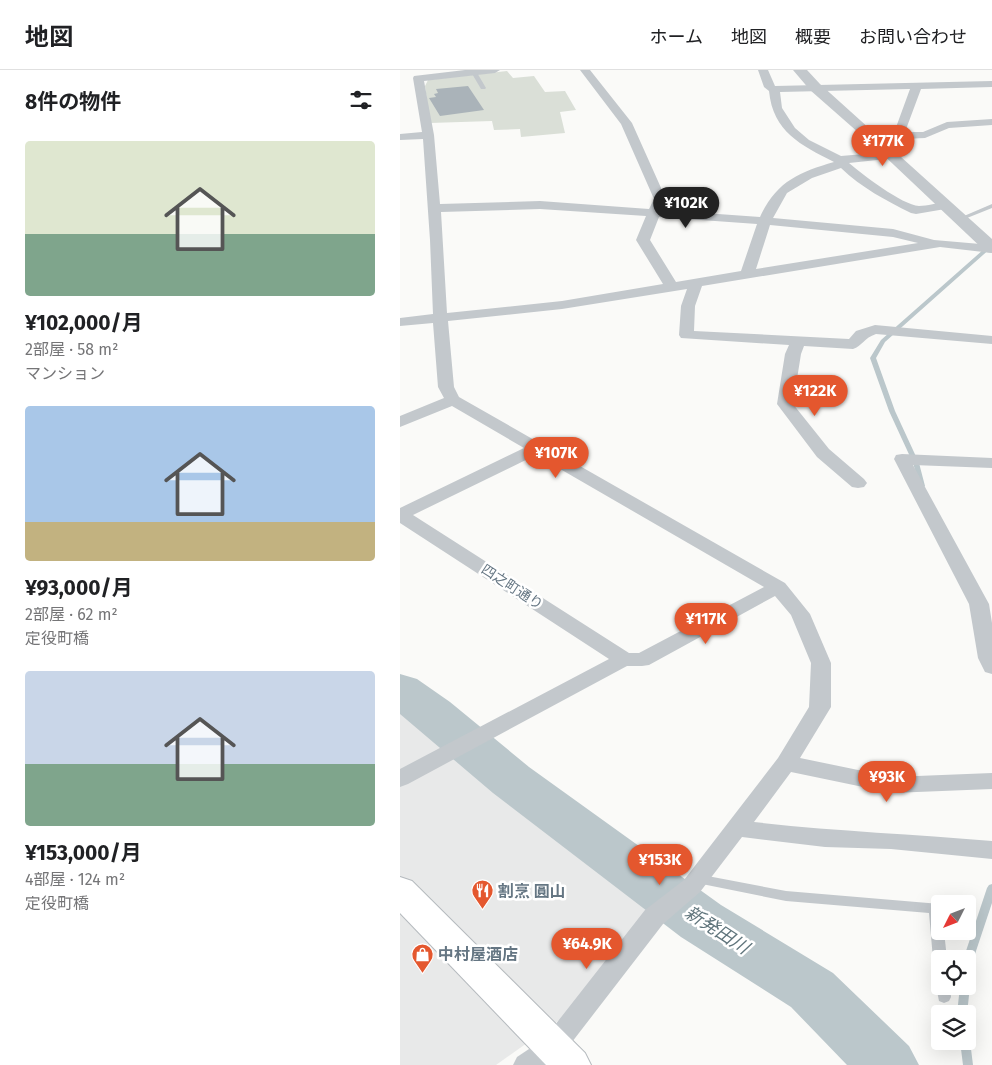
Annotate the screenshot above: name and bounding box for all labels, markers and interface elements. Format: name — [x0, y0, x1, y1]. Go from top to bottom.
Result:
text: 地図 — [25, 23, 73, 51]
text: ホーム — [650, 26, 703, 48]
text: 地図 — [731, 26, 767, 48]
text: 概要 — [795, 26, 831, 48]
text: お問い合わせ — [859, 26, 967, 48]
icon: filters — [347, 86, 375, 114]
text: 8件の物件 — [25, 89, 121, 115]
pin: ¥177K — [848, 124, 918, 167]
text: ¥177K — [862, 131, 904, 150]
icon: home — [155, 174, 245, 264]
pin: ¥102K — [651, 186, 721, 229]
text: ¥102K — [664, 193, 708, 212]
text: ¥102,000/月 — [25, 310, 142, 336]
text: 2部屋 · 58 m² — [25, 340, 118, 359]
text: マンション — [25, 364, 105, 383]
pin: ¥122K — [780, 374, 850, 417]
text: ¥122K — [794, 381, 836, 400]
pin: ¥107K — [521, 436, 591, 479]
icon: home — [155, 439, 245, 529]
text: ¥107K — [535, 443, 577, 462]
street label: 四之町通り — [478, 561, 546, 613]
text: ¥93,000/月 — [25, 575, 132, 601]
pin: ¥117K — [671, 602, 741, 645]
text: 2部屋 · 62 m² — [25, 605, 118, 624]
text: ¥117K — [686, 609, 726, 628]
text: 定役町橋 — [25, 629, 89, 648]
icon: home — [155, 704, 245, 794]
pin: ¥93K — [857, 760, 917, 803]
text: ¥93K — [869, 767, 905, 786]
text: ¥153,000/月 — [25, 840, 142, 866]
pin: ¥153K — [625, 844, 695, 886]
text: ¥153K — [639, 850, 681, 869]
text: 4部屋 · 124 m² — [25, 870, 125, 889]
restaurant icon: 割烹 圓山 — [470, 879, 494, 910]
place label: 割烹 圓山 — [498, 882, 566, 901]
text: 定役町橋 — [25, 894, 89, 913]
north arrow — [931, 895, 976, 940]
map controls — [931, 895, 976, 1050]
water label: 新発田川 — [681, 901, 755, 960]
pin: ¥64.9K — [546, 928, 628, 970]
text: ¥64.9K — [562, 934, 612, 953]
shop icon: 中村屋酒店 — [410, 942, 434, 973]
place label: 中村屋酒店 — [438, 945, 518, 964]
button: locate — [931, 950, 976, 995]
button: layers — [931, 1005, 976, 1050]

